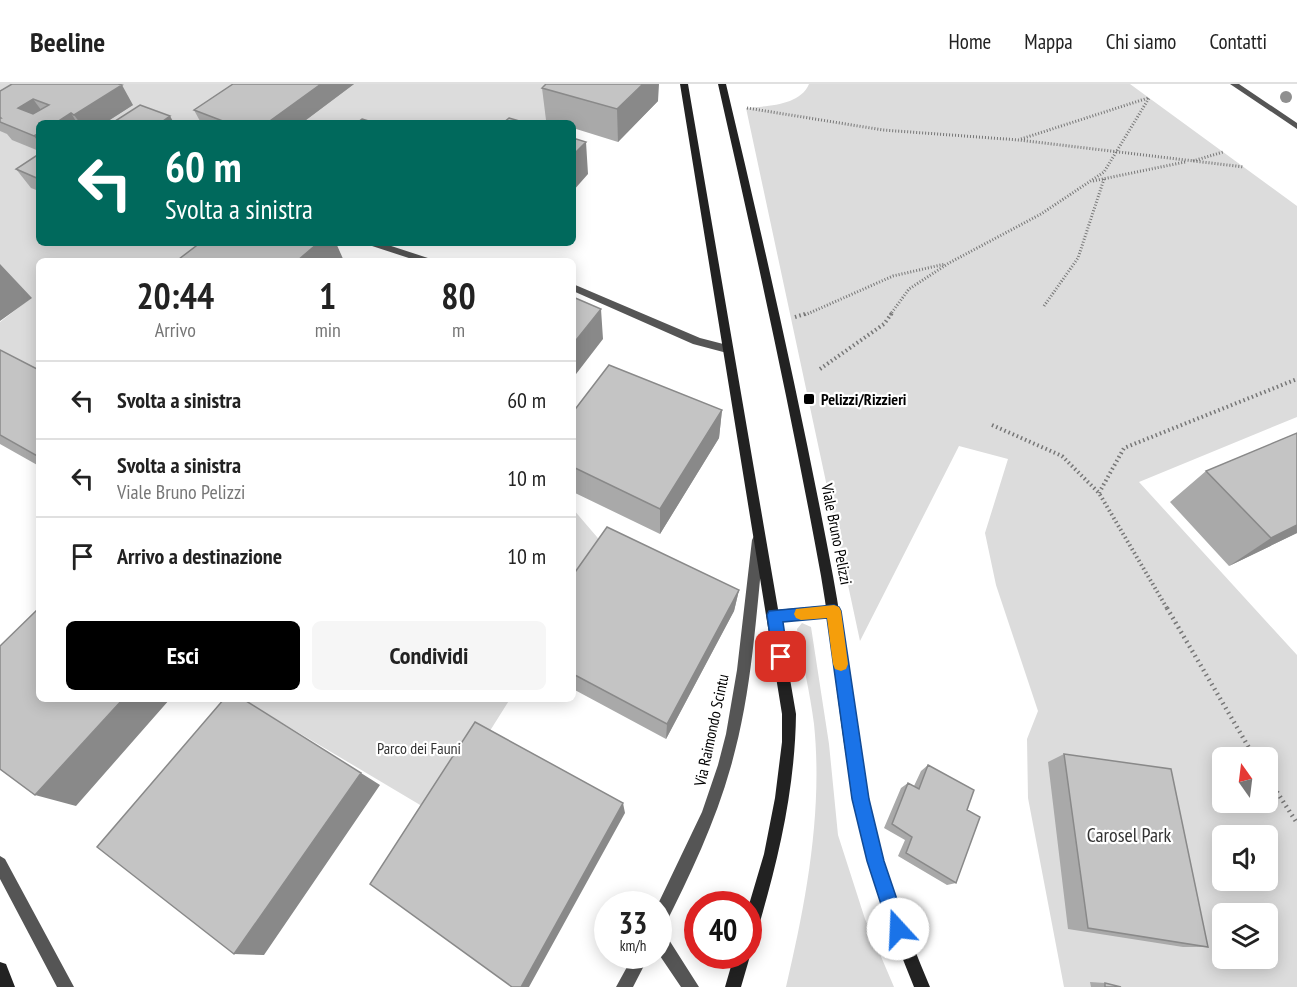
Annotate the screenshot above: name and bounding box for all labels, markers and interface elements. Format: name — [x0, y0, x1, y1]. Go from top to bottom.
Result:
text: Beeline — [30, 23, 105, 60]
text: Home — [949, 28, 991, 55]
text: Mappa — [1024, 28, 1073, 55]
text: Chi siamo — [1106, 28, 1176, 55]
text: Contatti — [1209, 28, 1267, 55]
text: 60 m — [165, 139, 242, 194]
icon: left — [66, 144, 144, 222]
text: Svolta a sinistra — [165, 192, 313, 226]
text: 20:44 — [136, 272, 214, 319]
text: 1 — [319, 272, 336, 319]
text: 80 — [441, 272, 476, 319]
text: Arrivo — [155, 317, 196, 343]
text: min — [315, 317, 341, 343]
text: m — [452, 317, 465, 343]
icon: left — [66, 384, 99, 417]
text: Svolta a sinistra — [117, 386, 241, 414]
text: 60 m — [507, 386, 546, 414]
place label: Pelizzi/Rizzieri — [821, 389, 907, 409]
marker: Pelizzi/Rizzieri — [802, 392, 816, 406]
text: Svolta a sinistra — [117, 451, 241, 479]
icon: left — [66, 462, 99, 495]
text: 10 m — [507, 464, 546, 492]
text: Viale Bruno Pelizzi — [117, 479, 245, 505]
street label: Viale Bruno Pelizzi — [817, 481, 857, 586]
icon: arrive — [66, 540, 99, 573]
text: Arrivo a destinazione — [117, 542, 282, 570]
text: 10 m — [507, 542, 546, 570]
button: Esci — [66, 621, 300, 690]
button: Condividi — [312, 621, 546, 690]
pin — [755, 631, 806, 682]
icon: arrive — [764, 640, 797, 673]
street label: Via Raimondo Scintu — [689, 672, 733, 789]
park label: Parco dei Fauni — [377, 738, 461, 758]
north arrow — [1212, 747, 1278, 813]
map controls — [1212, 747, 1278, 969]
park label: Carosel Park — [1087, 822, 1172, 848]
button: sound — [1212, 825, 1278, 891]
speed limit sign: 40 — [684, 891, 762, 969]
position arrow — [866, 897, 930, 961]
text: 33 — [619, 903, 647, 942]
button: layers — [1212, 903, 1278, 969]
text: km/h — [620, 936, 646, 955]

